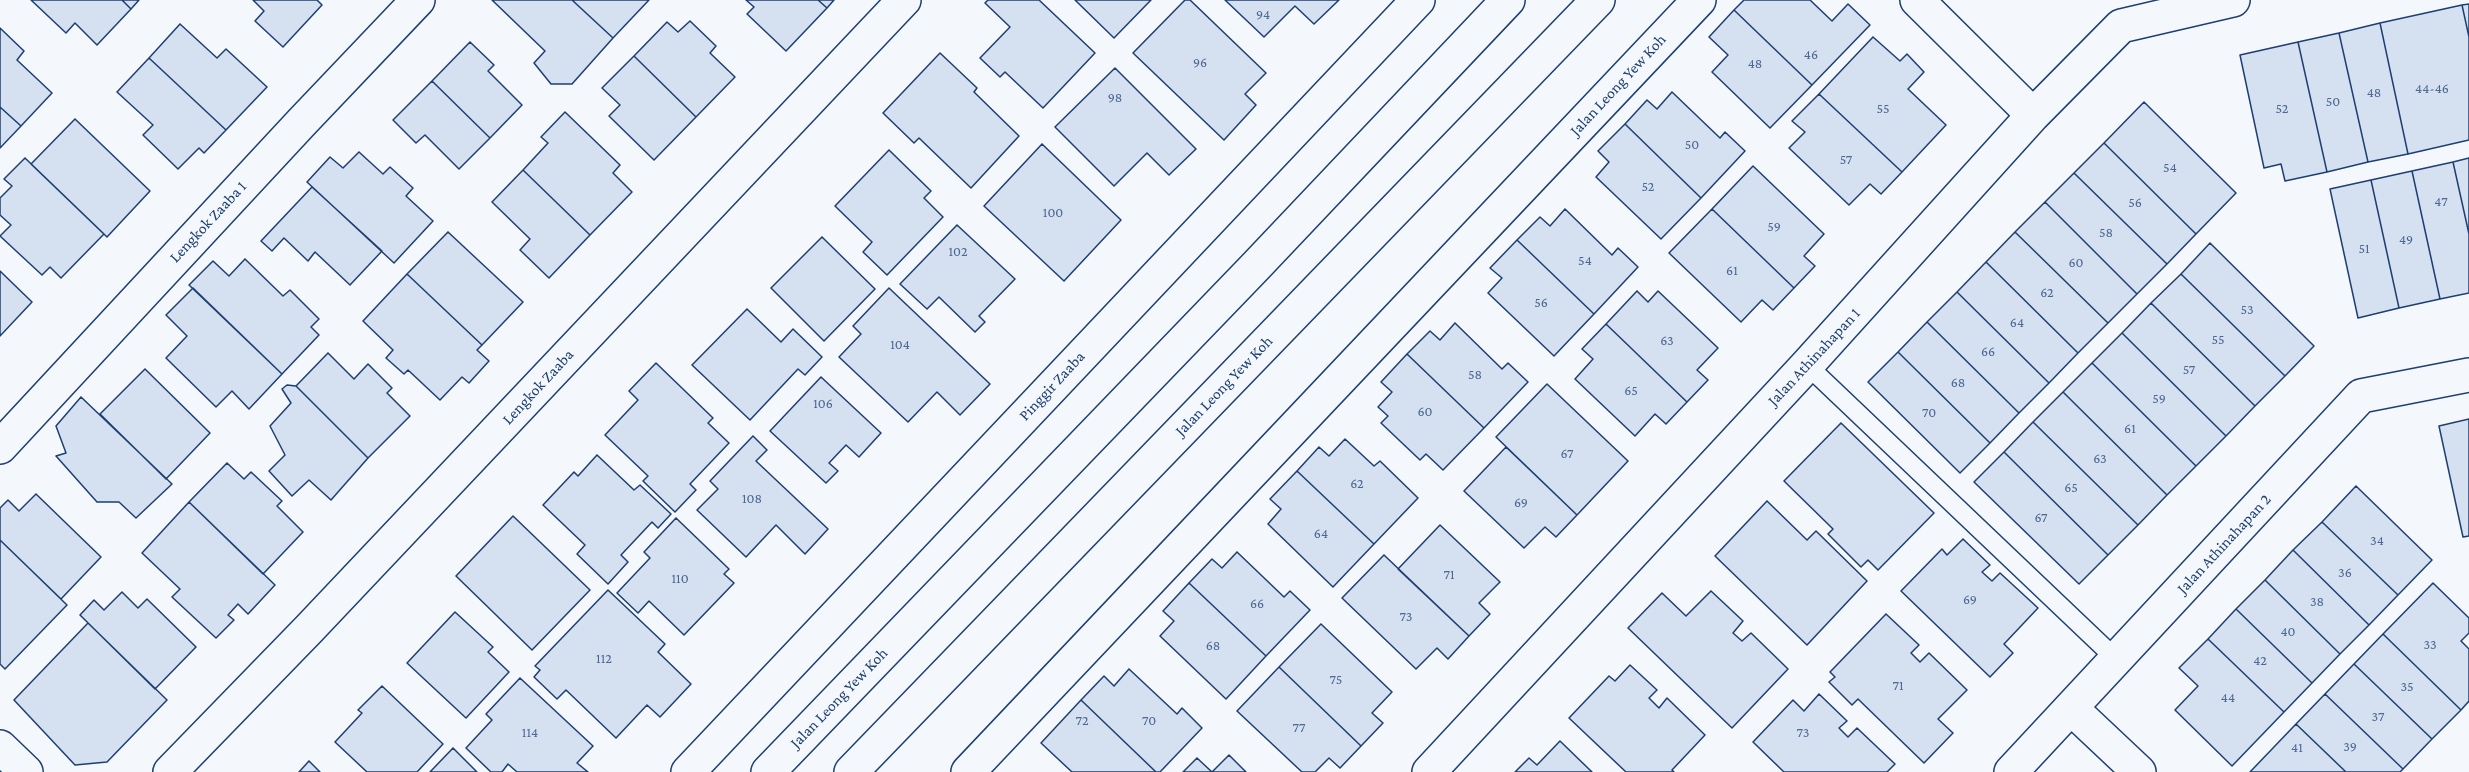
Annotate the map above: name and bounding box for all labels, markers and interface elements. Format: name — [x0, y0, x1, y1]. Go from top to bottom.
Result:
house number: 94 — [1256, 7, 1270, 23]
street label: Jalan Leong Yew Koh — [1566, 30, 1670, 140]
house number: 46 — [1804, 47, 1818, 63]
house number: 96 — [1193, 55, 1207, 71]
house number: 48 — [1748, 56, 1762, 72]
house number: 44-46 — [2415, 81, 2449, 97]
house number: 48 — [2367, 85, 2381, 101]
house number: 98 — [1108, 90, 1122, 106]
house number: 50 — [2326, 94, 2340, 110]
house number: 55 — [1876, 101, 1890, 117]
house number: 52 — [2276, 101, 2288, 117]
house number: 50 — [1685, 137, 1699, 153]
house number: 57 — [1840, 152, 1852, 168]
house number: 54 — [2163, 160, 2177, 176]
street label: Lengkok Zaaba 1 — [165, 177, 251, 267]
house number: 52 — [1642, 179, 1654, 195]
house number: 47 — [2434, 194, 2448, 210]
house number: 56 — [2128, 195, 2142, 211]
house number: 100 — [1043, 205, 1063, 221]
house number: 59 — [1767, 219, 1781, 235]
house number: 58 — [2099, 225, 2113, 241]
house number: 49 — [2399, 232, 2413, 248]
house number: 51 — [2358, 241, 2370, 257]
house number: 102 — [948, 244, 968, 260]
house number: 54 — [1578, 253, 1592, 269]
house number: 60 — [2068, 255, 2084, 271]
house number: 61 — [1726, 263, 1738, 279]
house number: 62 — [2040, 285, 2054, 301]
house number: 56 — [1534, 295, 1548, 311]
house number: 53 — [2240, 302, 2254, 318]
street label: Jalan Athinahapan 1 — [1764, 304, 1864, 410]
house number: 64 — [2010, 315, 2024, 331]
street label: Jalan Leong Yew Koh — [1171, 332, 1277, 440]
house number: 55 — [2211, 332, 2225, 348]
house number: 63 — [1660, 333, 1674, 349]
house number: 104 — [890, 337, 910, 353]
house number: 66 — [1981, 344, 1995, 360]
street label: Lengkok Zaaba — [498, 345, 578, 429]
street label: Pinggir Zaaba — [1015, 347, 1089, 425]
house number: 57 — [2183, 362, 2195, 378]
house number: 58 — [1468, 367, 1482, 383]
house number: 68 — [1951, 375, 1965, 391]
house number: 65 — [1624, 383, 1638, 399]
house number: 59 — [2152, 391, 2166, 407]
house number: 106 — [813, 396, 833, 412]
house number: 60 — [1417, 404, 1433, 420]
house number: 70 — [1922, 405, 1936, 421]
house number: 61 — [2124, 421, 2136, 437]
house number: 67 — [1560, 446, 1574, 462]
house number: 63 — [2093, 451, 2107, 467]
house number: 62 — [1350, 476, 1364, 492]
house number: 65 — [2064, 480, 2078, 496]
street label: Jalan Athinahapan 2 — [2173, 490, 2275, 598]
house number: 108 — [742, 491, 762, 507]
house number: 69 — [1514, 495, 1528, 511]
house number: 67 — [2034, 510, 2048, 526]
house number: 64 — [1314, 526, 1328, 542]
house number: 34 — [2370, 533, 2384, 549]
house number: 36 — [2338, 565, 2352, 581]
house number: 71 — [1443, 567, 1455, 583]
house number: 110 — [671, 571, 689, 587]
house number: 69 — [1963, 592, 1977, 608]
house number: 38 — [2310, 594, 2324, 610]
house number: 66 — [1250, 596, 1264, 612]
house number: 73 — [1400, 609, 1412, 625]
house number: 40 — [2280, 624, 2296, 640]
house number: 33 — [2423, 637, 2437, 653]
house number: 68 — [1206, 638, 1220, 654]
street label: Jalan Leong Yew Koh — [786, 644, 892, 752]
house number: 112 — [596, 651, 612, 667]
house number: 42 — [2253, 653, 2267, 669]
house number: 75 — [1330, 672, 1342, 688]
house number: 71 — [1892, 678, 1904, 694]
house number: 35 — [2400, 679, 2414, 695]
house number: 44 — [2221, 690, 2235, 706]
house number: 37 — [2372, 709, 2384, 725]
house number: 72 — [1075, 713, 1089, 729]
house number: 70 — [1142, 713, 1156, 729]
house number: 77 — [1293, 720, 1305, 736]
house number: 114 — [522, 725, 538, 741]
house number: 73 — [1797, 725, 1809, 741]
house number: 39 — [2343, 739, 2357, 755]
house number: 41 — [2291, 740, 2303, 756]

